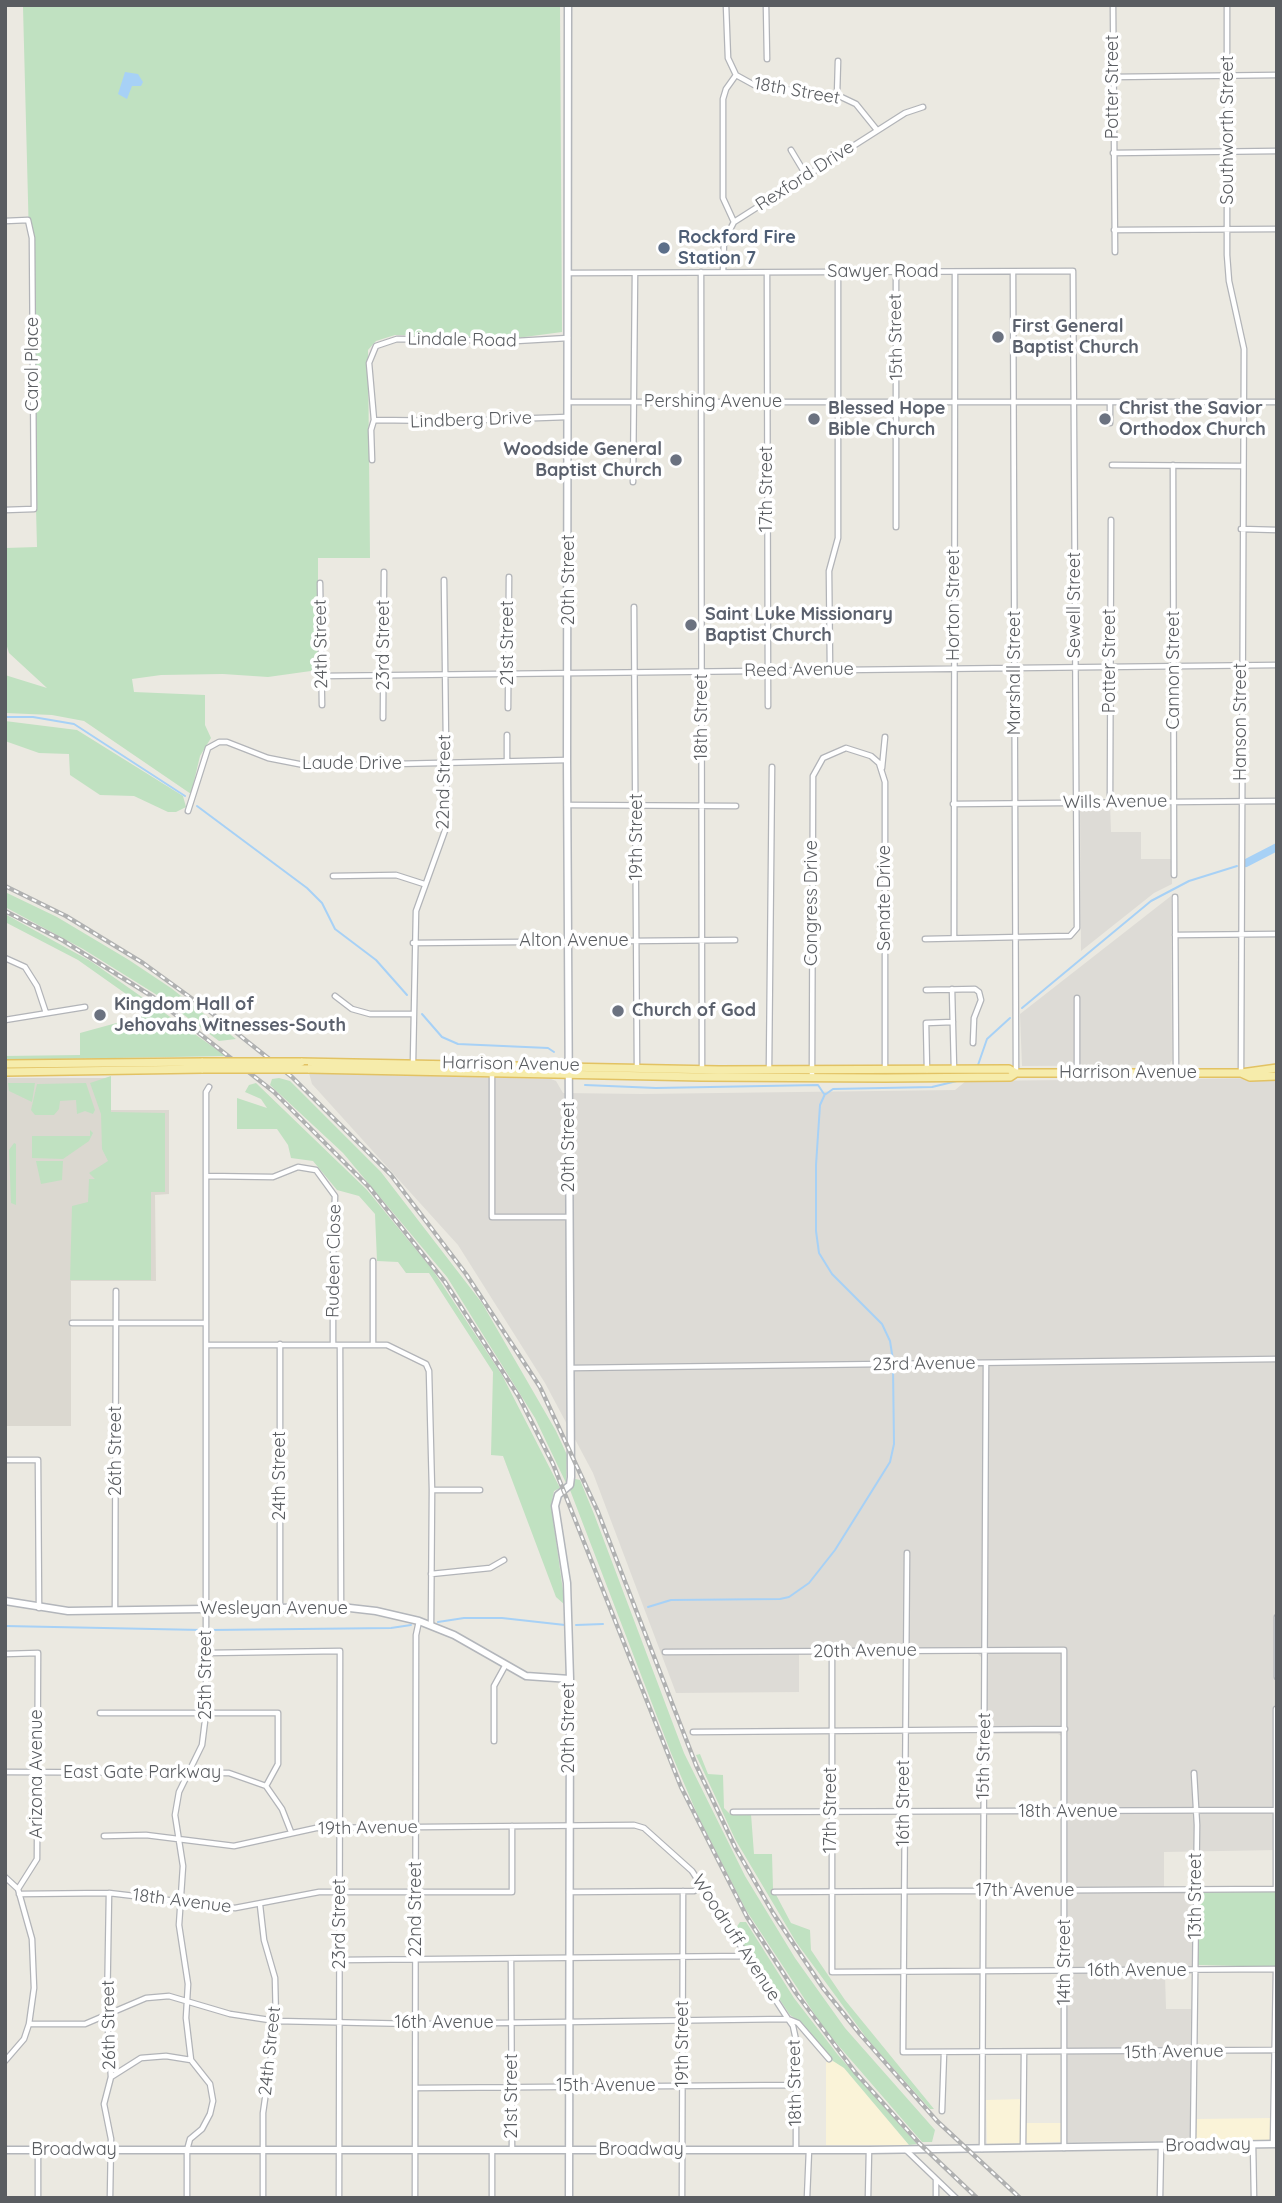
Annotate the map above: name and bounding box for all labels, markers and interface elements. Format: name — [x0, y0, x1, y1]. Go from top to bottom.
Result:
street label: Potter Street — [1102, 35, 1124, 139]
street label: Southworth Street — [1217, 55, 1239, 205]
street label: 18th Street — [752, 73, 842, 109]
street label: Rexford Drive — [752, 136, 858, 216]
place label: Rockford Fire Station 7 — [678, 227, 796, 270]
marker: Rockford Fire Station 7 — [656, 240, 672, 256]
street label: Sawyer Road — [827, 261, 939, 283]
street label: 15th Street — [884, 293, 908, 381]
place label: First General Baptist Church — [1012, 316, 1139, 358]
street label: Carol Place — [22, 317, 44, 411]
street label: Lindale Road — [407, 328, 517, 352]
marker: First General Baptist Church — [990, 329, 1006, 345]
street label: Pershing Avenue — [644, 391, 782, 413]
place label: Blessed Hope Bible Church — [828, 398, 945, 440]
place label: Christ the Savior Orthodox Church — [1119, 398, 1266, 440]
street label: Lindberg Drive — [410, 407, 532, 433]
marker: Blessed Hope Bible Church — [806, 411, 822, 427]
marker: Christ the Savior Orthodox Church — [1097, 411, 1113, 427]
place label: Woodside General Baptist Church — [503, 439, 662, 482]
street label: 17th Street — [756, 446, 778, 532]
marker: Woodside General Baptist Church — [668, 452, 684, 468]
street label: 20th Street — [558, 534, 580, 626]
street label: Horton Street — [943, 549, 965, 661]
street label: Sewell Street — [1064, 552, 1086, 658]
street label: 24th Street — [309, 599, 333, 689]
street label: 23rd Street — [373, 600, 395, 690]
street label: 21st Street — [497, 600, 519, 686]
place label: Saint Luke Missionary Baptist Church — [705, 604, 893, 646]
street label: Potter Street — [1099, 609, 1121, 713]
street label: Marshall Street — [1004, 611, 1026, 735]
street label: Cannon Street — [1163, 611, 1185, 729]
marker: Saint Luke Missionary Baptist Church — [683, 617, 699, 633]
street label: Reed Avenue — [744, 658, 854, 682]
street label: Hanson Street — [1230, 663, 1252, 781]
street label: 18th Street — [691, 674, 713, 760]
street label: 22nd Street — [432, 734, 456, 830]
street label: Laude Drive — [302, 753, 402, 775]
street label: Wills Avenue — [1063, 790, 1167, 814]
street label: 19th Street — [626, 793, 648, 881]
street label: Congress Drive — [801, 840, 823, 966]
street label: Senate Drive — [874, 845, 896, 951]
street label: Alton Avenue — [519, 930, 629, 952]
place label: Kingdom Hall of Jehovahs Witnesses-South — [114, 994, 346, 1036]
place label: Church of God — [632, 1000, 756, 1022]
marker: Church of God — [610, 1003, 626, 1019]
marker: Kingdom Hall of Jehovahs Witnesses-South — [92, 1007, 108, 1023]
street label: Harrison Avenue — [442, 1052, 580, 1076]
street label: Harrison Avenue — [1059, 1062, 1197, 1084]
street label: 20th Street — [558, 1101, 580, 1193]
street label: Rudeen Close — [322, 1204, 346, 1318]
street label: 23rd Avenue — [872, 1352, 976, 1376]
street label: 26th Street — [105, 1406, 127, 1496]
street label: 24th Street — [269, 1431, 291, 1521]
street label: Wesleyan Avenue — [200, 1598, 348, 1620]
street label: 25th Street — [195, 1630, 217, 1720]
street label: 20th Avenue — [813, 1639, 917, 1663]
street label: 20th Street — [558, 1682, 580, 1774]
street label: Arizona Avenue — [26, 1709, 48, 1839]
street label: 15th Street — [972, 1712, 996, 1800]
street label: 16th Street — [893, 1760, 915, 1846]
street label: East Gate Parkway — [63, 1762, 221, 1784]
street label: 17th Street — [820, 1767, 842, 1853]
street label: 18th Avenue — [1018, 1801, 1118, 1823]
street label: 19th Avenue — [318, 1816, 418, 1840]
street label: 13th Street — [1185, 1853, 1207, 1939]
street label: 22nd Street — [405, 1861, 427, 1957]
street label: Woodruff Avenue — [687, 1871, 785, 2005]
street label: 23rd Street — [329, 1879, 351, 1969]
street label: 17th Avenue — [976, 1880, 1074, 1902]
street label: 18th Avenue — [131, 1884, 233, 1918]
street label: 14th Street — [1054, 1919, 1076, 2005]
street label: 16th Avenue — [1087, 1960, 1187, 1982]
street label: 26th Street — [97, 1980, 121, 2070]
street label: 19th Street — [672, 2000, 694, 2088]
street label: 24th Street — [255, 2005, 285, 2097]
street label: 16th Avenue — [394, 2012, 494, 2034]
street label: 18th Street — [783, 2039, 807, 2127]
street label: 15th Avenue — [1124, 2040, 1224, 2064]
street label: 21st Street — [501, 2053, 523, 2139]
street label: 15th Avenue — [556, 2075, 656, 2097]
street label: Broadway — [1165, 2133, 1251, 2157]
street label: Broadway — [31, 2139, 117, 2161]
street label: Broadway — [598, 2139, 684, 2161]

